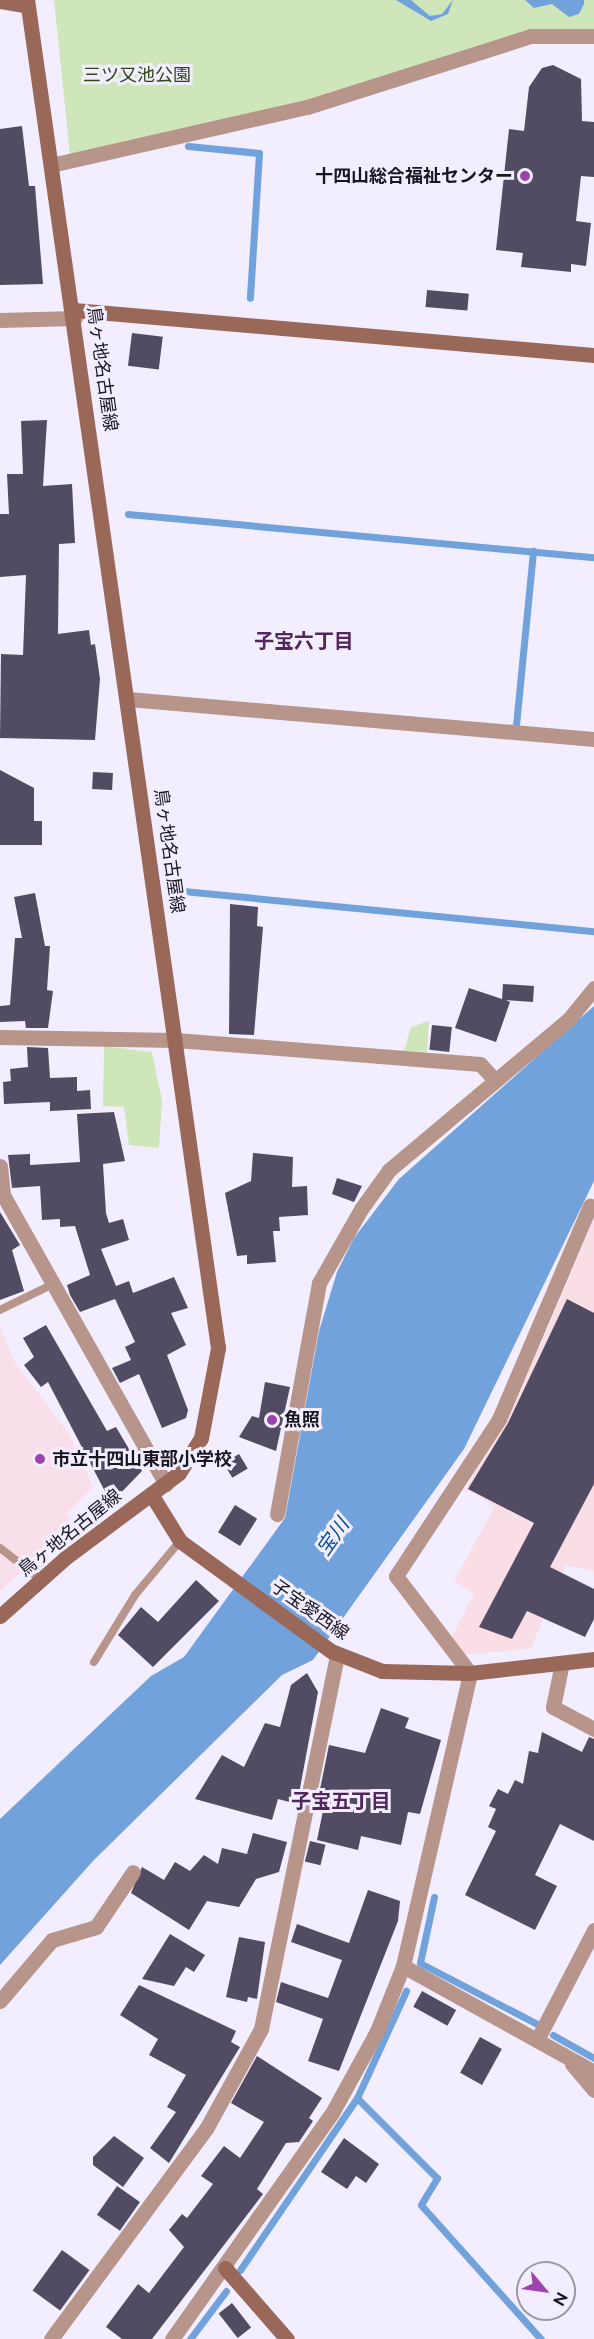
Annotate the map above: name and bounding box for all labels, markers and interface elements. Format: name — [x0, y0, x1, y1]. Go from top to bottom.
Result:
park label: 三ツ又池公園 — [83, 64, 191, 86]
place label: 十四山総合福祉センター — [315, 165, 513, 187]
marker: 十四山総合福祉センター — [518, 169, 532, 183]
street label: 鳥ヶ地名古屋線 — [83, 305, 121, 433]
district label: 子宝六丁目 — [254, 629, 354, 653]
street label: 鳥ヶ地名古屋線 — [150, 787, 188, 915]
place label: 魚照 — [284, 1409, 320, 1431]
marker: 魚照 — [265, 1413, 279, 1427]
place label: 市立十四山東部小学校 — [52, 1448, 232, 1470]
marker: 市立十四山東部小学校 — [33, 1452, 47, 1466]
street label: 鳥ヶ地名古屋線 — [14, 1485, 126, 1581]
water label: 宝川 — [312, 1514, 354, 1560]
street label: 子宝愛西線 — [267, 1575, 353, 1645]
district label: 子宝五丁目 — [291, 1789, 391, 1813]
north arrow — [516, 2261, 576, 2321]
text: N — [549, 2289, 572, 2309]

